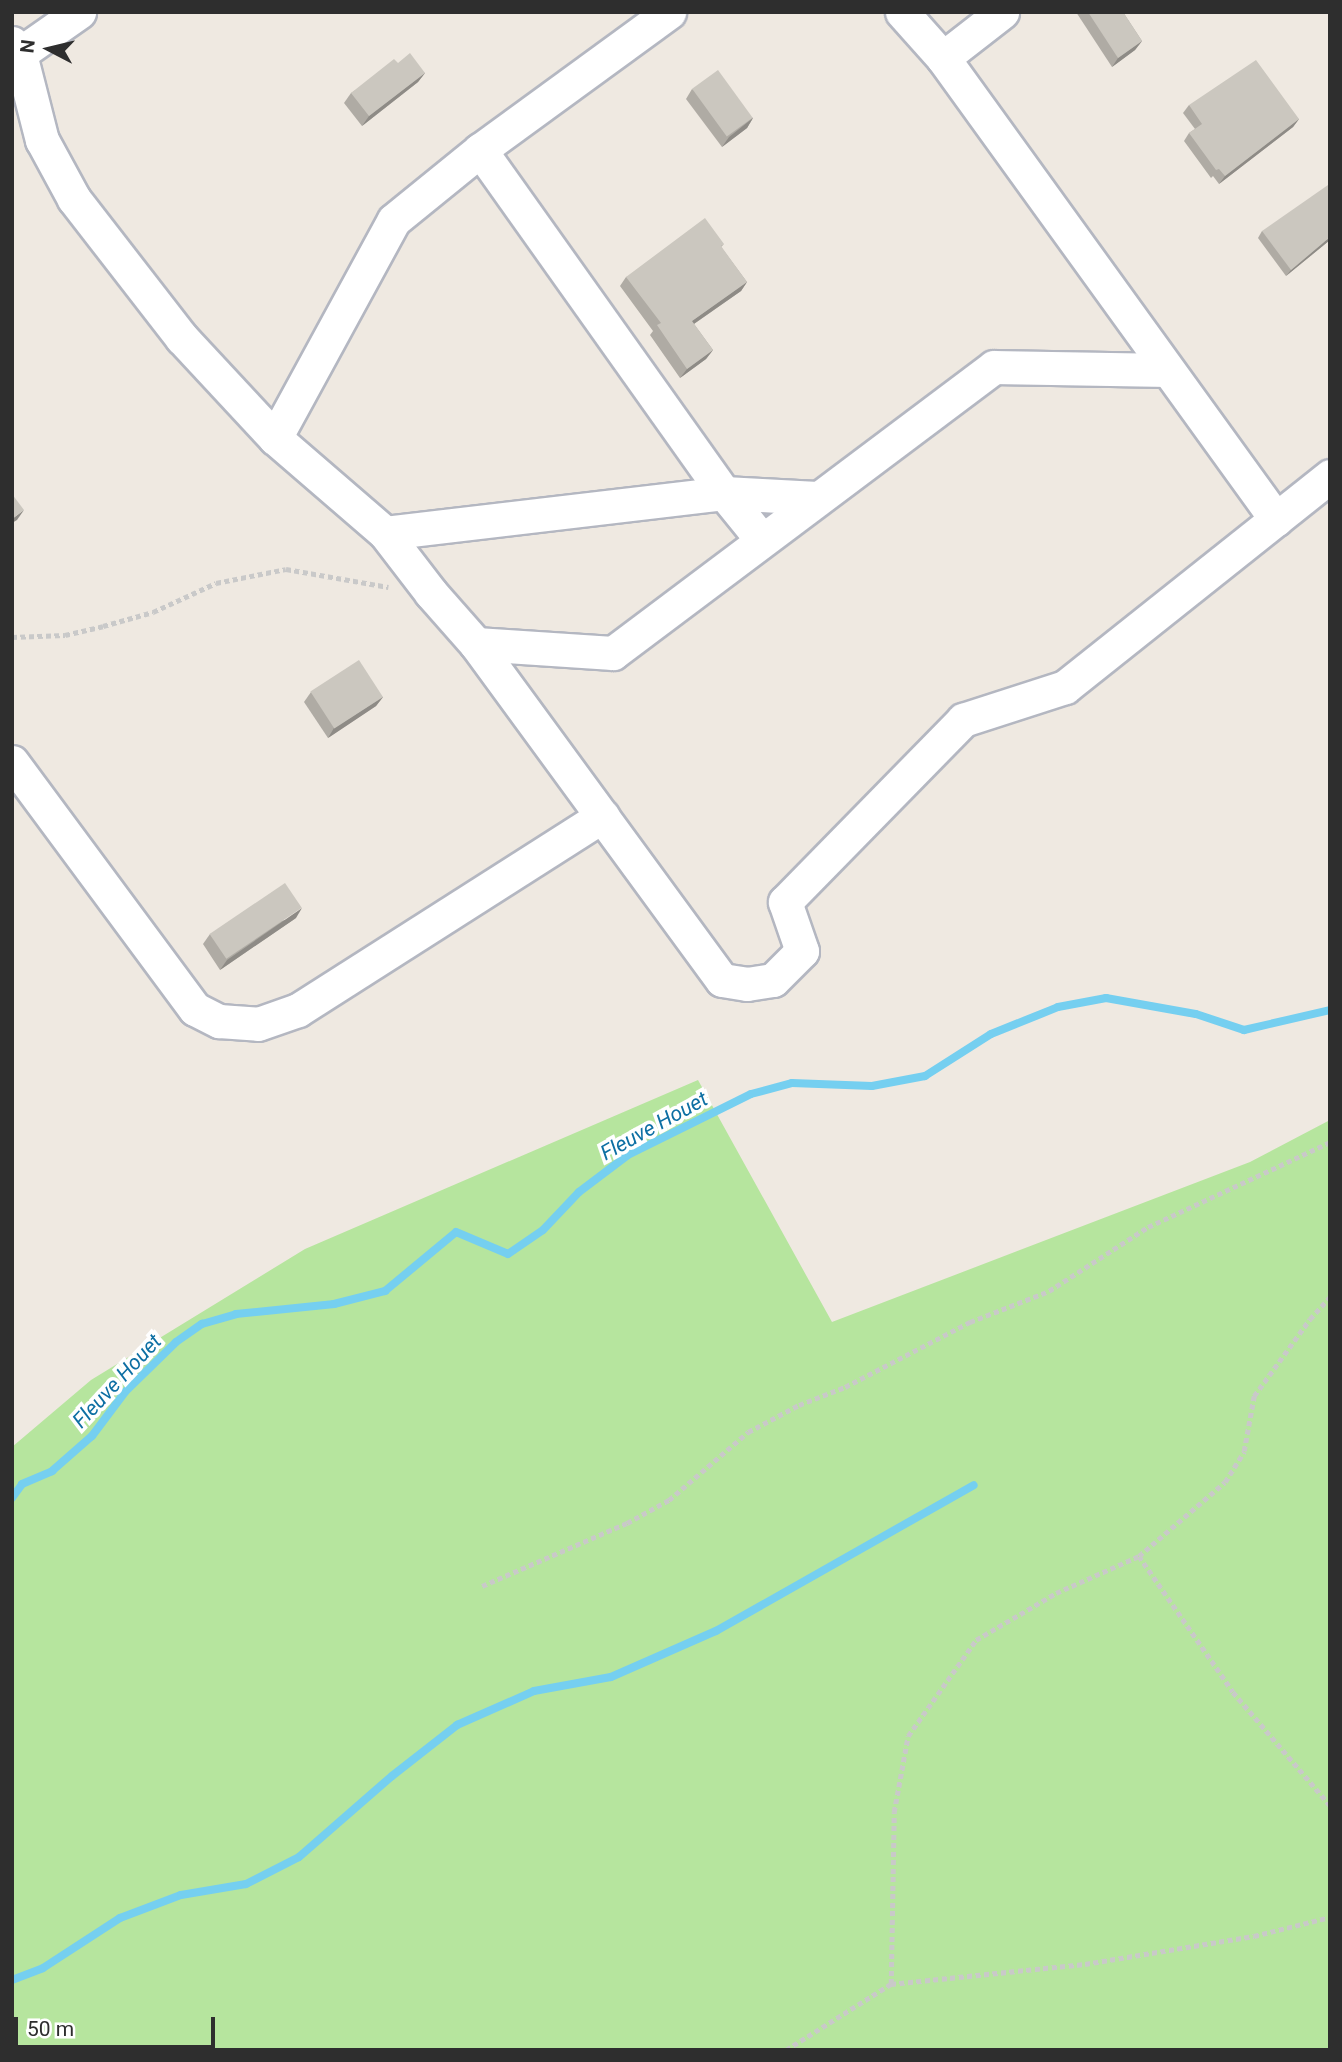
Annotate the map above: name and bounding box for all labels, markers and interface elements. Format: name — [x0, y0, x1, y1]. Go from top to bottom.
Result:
north arrow — [14, 14, 84, 84]
text: N — [15, 38, 40, 54]
water label: Fleuve Houet — [596, 1086, 712, 1166]
water label: Fleuve Houet — [67, 1329, 167, 1433]
scale bar — [18, 2002, 219, 2046]
text: 50 m — [27, 2017, 74, 2041]

